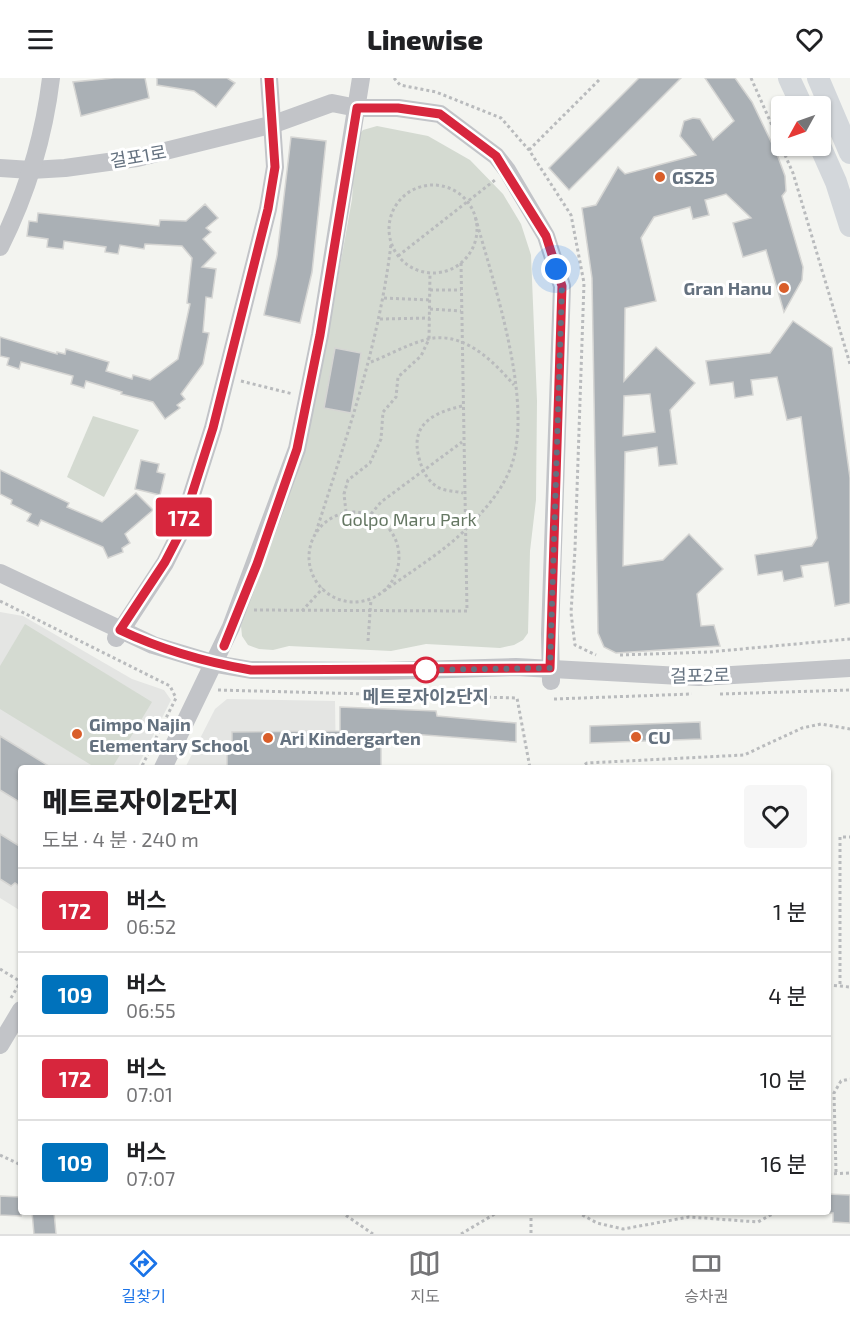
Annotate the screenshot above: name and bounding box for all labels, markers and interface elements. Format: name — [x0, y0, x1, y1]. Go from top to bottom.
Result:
icon: menu — [24, 23, 57, 56]
text: Linewise — [367, 23, 483, 55]
icon: heart — [793, 23, 826, 56]
north arrow — [771, 96, 831, 156]
map controls — [771, 96, 831, 156]
street label: 걸포1로 — [108, 140, 168, 172]
place label: GS25 — [672, 166, 715, 188]
marker: GS25 — [653, 170, 667, 184]
your location — [541, 254, 571, 284]
place label: Gran Hanu — [684, 277, 772, 299]
marker: Gran Hanu — [777, 281, 791, 295]
line badge: 172 — [150, 498, 219, 536]
text: 172 — [168, 505, 200, 530]
park label: Golpo Maru Park — [341, 508, 477, 530]
marker: 메트로자이2단지 — [413, 657, 439, 683]
street label: 걸포2로 — [670, 663, 730, 687]
place label: 메트로자이2단지 — [363, 685, 489, 707]
place label: Gimpo Najin Elementary School — [89, 713, 249, 756]
place label: CU — [648, 726, 671, 748]
marker: Gimpo Najin Elementary School — [70, 727, 84, 741]
place label: Ari Kindergarten — [280, 727, 421, 749]
marker: CU — [629, 730, 643, 744]
marker: Ari Kindergarten — [261, 731, 275, 745]
text: 메트로자이2단지 — [42, 784, 239, 818]
button: heart — [744, 785, 807, 848]
text: 도보 · 4 분 · 240 m — [42, 827, 199, 851]
text: 버스 — [126, 886, 166, 912]
text: 172 — [59, 898, 91, 923]
text: 1 분 — [773, 898, 807, 924]
text: 06:52 — [126, 914, 176, 938]
text: 버스 — [126, 970, 166, 996]
text: 109 — [58, 982, 92, 1007]
text: 4 분 — [768, 982, 807, 1008]
text: 06:55 — [126, 998, 176, 1022]
text: 버스 — [126, 1054, 166, 1080]
text: 172 — [59, 1066, 91, 1091]
text: 10 분 — [760, 1066, 807, 1092]
text: 07:01 — [126, 1082, 173, 1106]
text: 버스 — [126, 1138, 166, 1164]
text: 109 — [58, 1150, 92, 1175]
text: 16 분 — [761, 1150, 807, 1176]
text: 07:07 — [126, 1166, 175, 1190]
tab: 길찾기 — [121, 1247, 166, 1307]
tab: 지도 — [408, 1247, 441, 1307]
tab: 승차권 — [684, 1247, 729, 1307]

